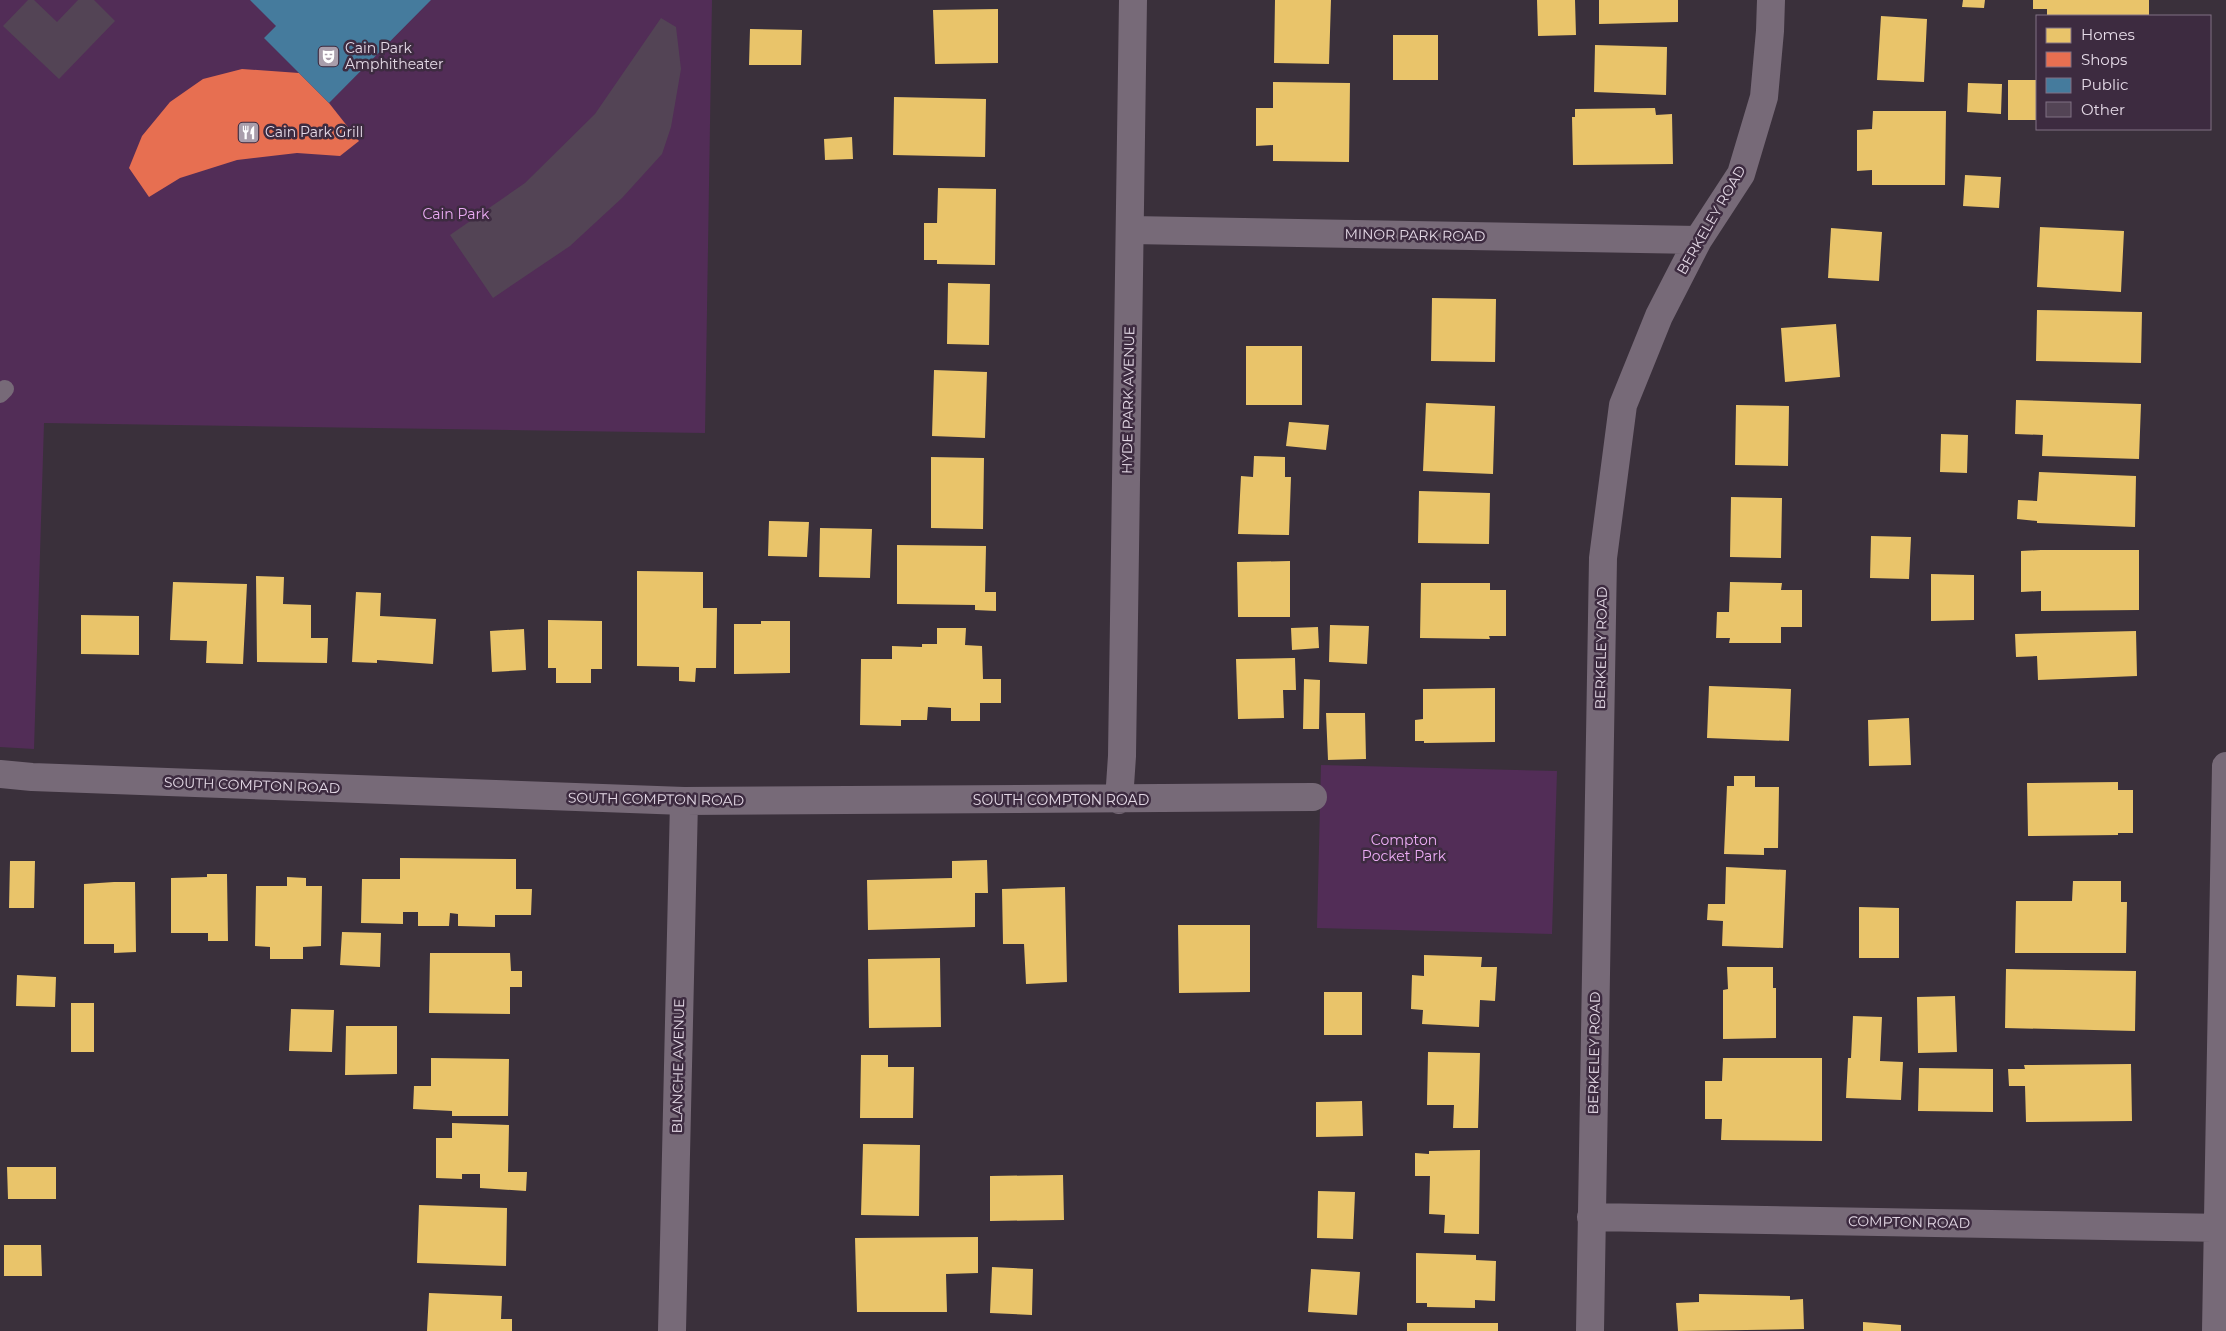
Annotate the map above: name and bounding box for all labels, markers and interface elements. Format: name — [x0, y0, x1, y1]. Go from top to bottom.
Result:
legend — [2036, 15, 2211, 130]
text: Homes — [2081, 25, 2135, 44]
place label: Cain Park Amphitheater — [345, 39, 444, 73]
theatre icon: Cain Park Amphitheater — [317, 44, 341, 68]
text: Shops — [2081, 50, 2127, 69]
text: Public — [2081, 75, 2129, 94]
text: Other — [2081, 100, 2125, 119]
restaurant icon: Cain Park Grill — [237, 120, 261, 144]
place label: Cain Park Grill — [265, 123, 363, 141]
street label: BERKELEY ROAD — [1673, 162, 1749, 278]
park label: Cain Park — [423, 205, 490, 223]
street label: MINOR PARK ROAD — [1344, 225, 1486, 245]
street label: HYDE PARK AVENUE — [1118, 326, 1138, 474]
street label: BERKELEY ROAD — [1591, 586, 1611, 710]
street label: SOUTH COMPTON ROAD — [164, 773, 340, 797]
street label: SOUTH COMPTON ROAD — [568, 788, 744, 810]
street label: SOUTH COMPTON ROAD — [973, 791, 1149, 809]
park label: Compton Pocket Park — [1362, 831, 1447, 865]
street label: BERKELEY ROAD — [1584, 991, 1604, 1115]
street label: BLANCHE AVENUE — [668, 998, 688, 1134]
street label: COMPTON ROAD — [1848, 1212, 1970, 1232]

